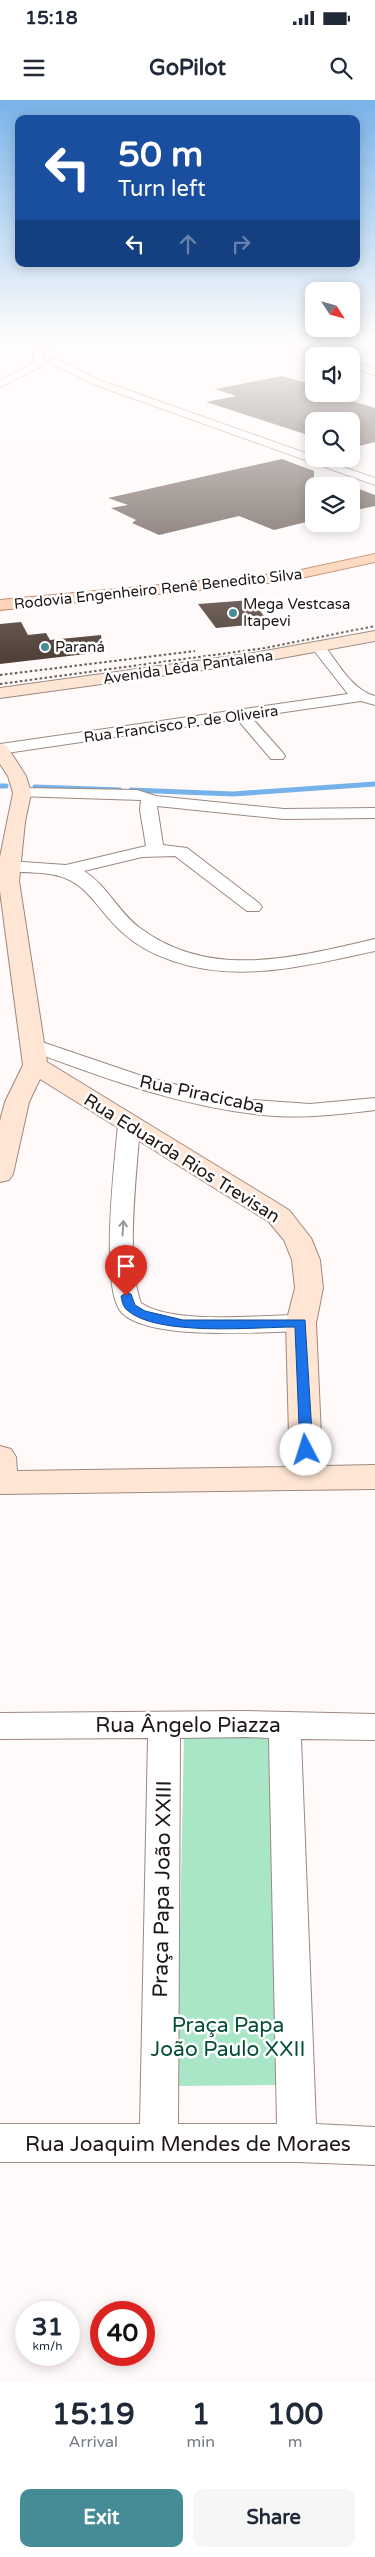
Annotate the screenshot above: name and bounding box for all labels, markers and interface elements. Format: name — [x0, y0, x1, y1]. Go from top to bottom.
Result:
text: 15:18 — [25, 7, 78, 29]
icon: menu — [20, 54, 48, 82]
icon: search — [327, 54, 355, 82]
text: GoPilot — [149, 55, 226, 81]
text: 50 m — [118, 134, 203, 176]
icon: left — [35, 135, 100, 200]
text: Turn left — [118, 176, 206, 202]
icon: left — [121, 230, 149, 258]
icon: ahead — [174, 230, 202, 258]
icon: right — [227, 230, 255, 258]
north arrow — [305, 282, 360, 338]
map controls — [305, 282, 360, 532]
button: sound — [305, 347, 360, 402]
button: search — [305, 412, 360, 467]
button: layers — [305, 477, 360, 532]
street label: Rodovia Engenheiro Renê Benedito Silva — [13, 565, 303, 613]
place label: Mega Vestcasa Itapevi — [243, 595, 350, 630]
marker: Mega Vestcasa Itapevi — [227, 607, 239, 619]
place label: Paraná — [55, 638, 105, 656]
marker: Paraná — [39, 641, 51, 653]
street label: Avenida Lêda Pantalena — [102, 646, 274, 688]
street label: Rua Francisco P. de Oliveira — [83, 701, 279, 747]
street label: Rua Piracicaba — [137, 1070, 267, 1118]
street label: Rua Eduarda Rios Trevisan — [80, 1089, 284, 1227]
one-way arrow — [118, 1220, 127, 1236]
pin — [105, 1245, 147, 1296]
icon: arrive — [112, 1252, 140, 1280]
position arrow — [279, 1423, 331, 1475]
street label: Rua Ângelo Piazza — [95, 1713, 281, 1738]
street label: Praça Papa João XXIII — [148, 1780, 177, 1998]
park label: Praça Papa João Paulo XXII — [151, 2013, 305, 2062]
street label: Rua Joaquim Mendes de Moraes — [25, 2132, 351, 2157]
speed limit sign: 40 — [90, 2301, 155, 2366]
text: 31 — [32, 2312, 63, 2342]
text: km/h — [32, 2339, 63, 2353]
text: 15:19 — [52, 2396, 135, 2433]
text: 1 — [191, 2396, 210, 2433]
text: 100 — [267, 2396, 323, 2433]
text: Arrival — [69, 2432, 118, 2452]
text: min — [187, 2432, 215, 2452]
text: m — [288, 2432, 302, 2452]
button: Exit — [20, 2489, 183, 2547]
button: Share — [193, 2489, 355, 2547]

